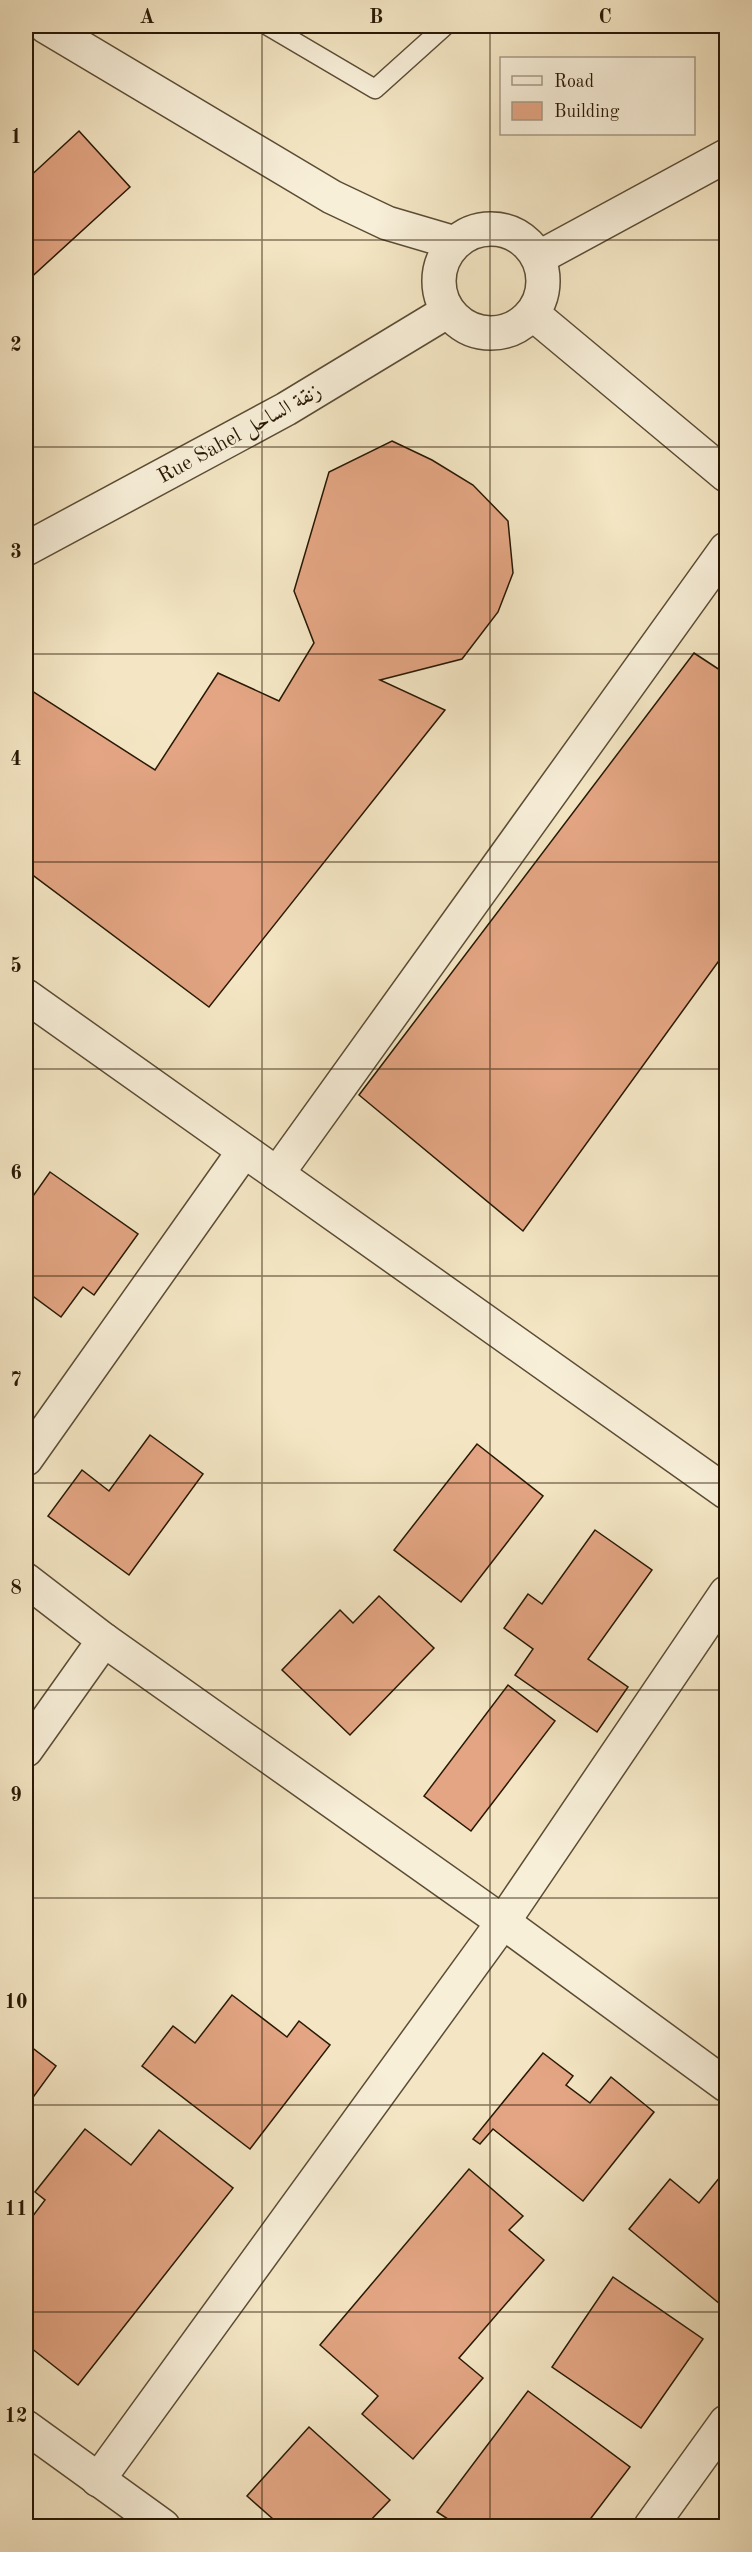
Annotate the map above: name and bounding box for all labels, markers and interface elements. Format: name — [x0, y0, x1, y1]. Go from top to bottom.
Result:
text: A — [139, 8, 155, 28]
text: B — [369, 8, 383, 28]
text: C — [598, 8, 612, 28]
legend — [500, 57, 695, 135]
text: Road — [554, 73, 594, 91]
text: Building — [554, 103, 620, 121]
text: 1 — [10, 128, 22, 148]
text: 2 — [10, 336, 22, 356]
street label: Rue Sahel زنقة الساحل — [155, 381, 326, 491]
text: 3 — [10, 543, 22, 563]
text: 4 — [10, 750, 22, 770]
text: 5 — [10, 956, 22, 977]
text: 6 — [10, 1164, 22, 1184]
text: 7 — [10, 1371, 22, 1391]
text: 8 — [10, 1579, 22, 1599]
text: 9 — [10, 1786, 22, 1806]
text: 10 — [4, 1993, 28, 2013]
text: 11 — [4, 2200, 28, 2220]
text: 12 — [4, 2407, 28, 2427]

